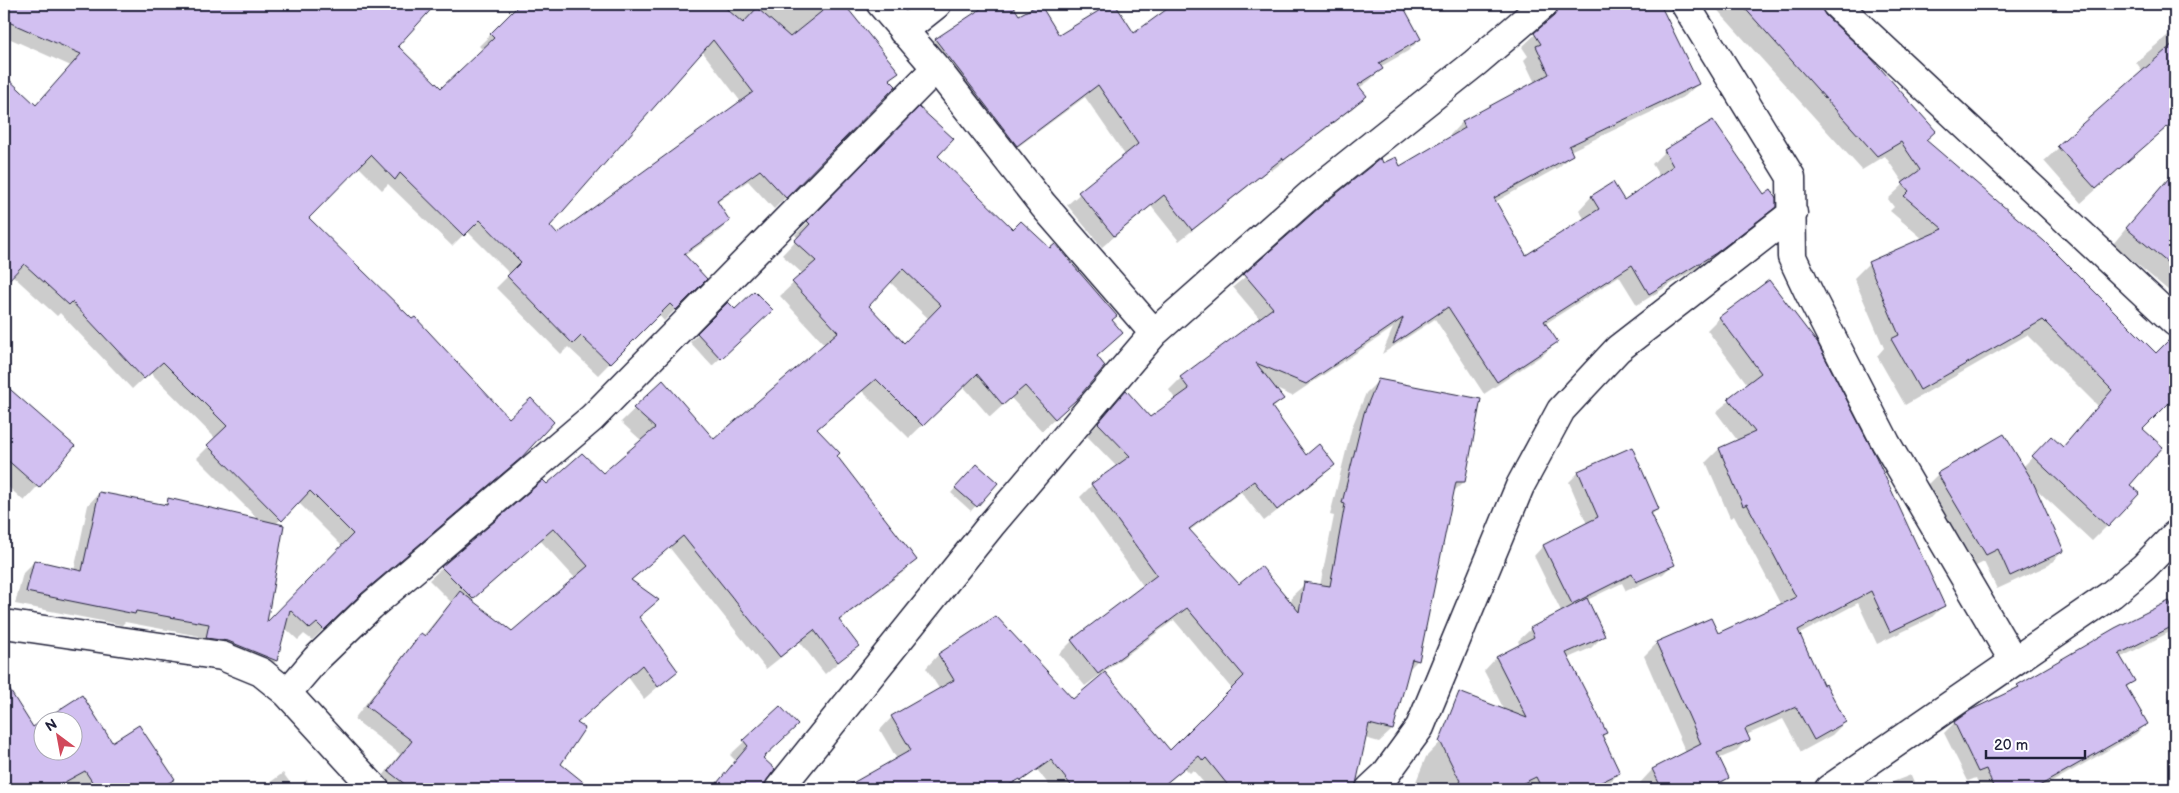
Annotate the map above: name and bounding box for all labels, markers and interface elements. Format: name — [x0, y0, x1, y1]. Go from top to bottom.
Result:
north arrow — [32, 710, 82, 760]
text: N — [42, 715, 60, 735]
scale bar — [1986, 728, 2085, 760]
text: 20 m — [1994, 736, 2028, 755]

